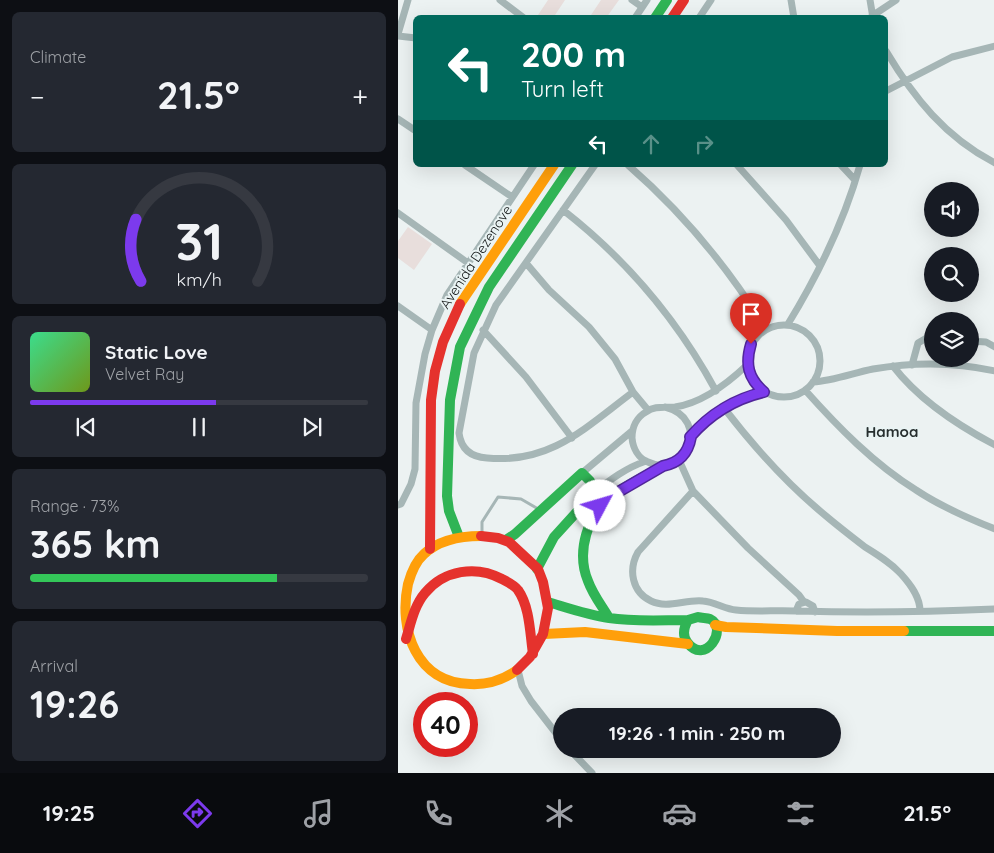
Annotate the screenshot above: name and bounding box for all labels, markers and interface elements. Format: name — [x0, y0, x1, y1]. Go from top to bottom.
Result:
text: 200 m — [521, 32, 626, 76]
icon: left — [438, 35, 503, 100]
text: Climate — [30, 47, 86, 67]
text: 21.5° — [157, 71, 240, 119]
text: Turn left — [521, 75, 604, 103]
text: − — [30, 79, 45, 114]
text: + — [352, 79, 368, 114]
icon: left — [584, 130, 612, 158]
icon: ahead — [637, 130, 665, 158]
icon: right — [690, 130, 718, 158]
map controls — [924, 182, 979, 367]
button: sound — [924, 182, 979, 237]
street label: Avenida Dezenove — [436, 202, 516, 312]
text: 31 — [175, 208, 223, 273]
button: search — [924, 247, 979, 302]
text: km/h — [176, 268, 222, 290]
pin — [730, 293, 772, 344]
icon: arrive — [737, 300, 765, 328]
button: layers — [924, 312, 979, 367]
text: Static Love — [105, 340, 208, 364]
text: Velvet Ray — [105, 364, 184, 384]
icon: previous — [72, 413, 100, 441]
icon: pause — [185, 413, 213, 441]
icon: next — [298, 413, 326, 441]
district label: Hamoa — [866, 422, 918, 441]
position arrow — [573, 479, 625, 531]
text: Range · 73% — [30, 496, 119, 516]
text: 365 km — [30, 520, 161, 568]
text: Arrival — [30, 656, 78, 676]
text: 19:26 — [30, 680, 119, 728]
speed limit sign: 40 — [413, 692, 478, 757]
text: 19:26 · 1 min · 250 m — [609, 721, 785, 745]
icon: directions — [180, 796, 215, 831]
icon: music — [301, 796, 336, 831]
icon: phone — [421, 796, 456, 831]
icon: climate — [542, 796, 577, 831]
icon: car — [662, 796, 697, 831]
icon: filters — [783, 796, 818, 831]
text: 19:25 — [43, 799, 95, 827]
text: 21.5° — [903, 799, 951, 827]

